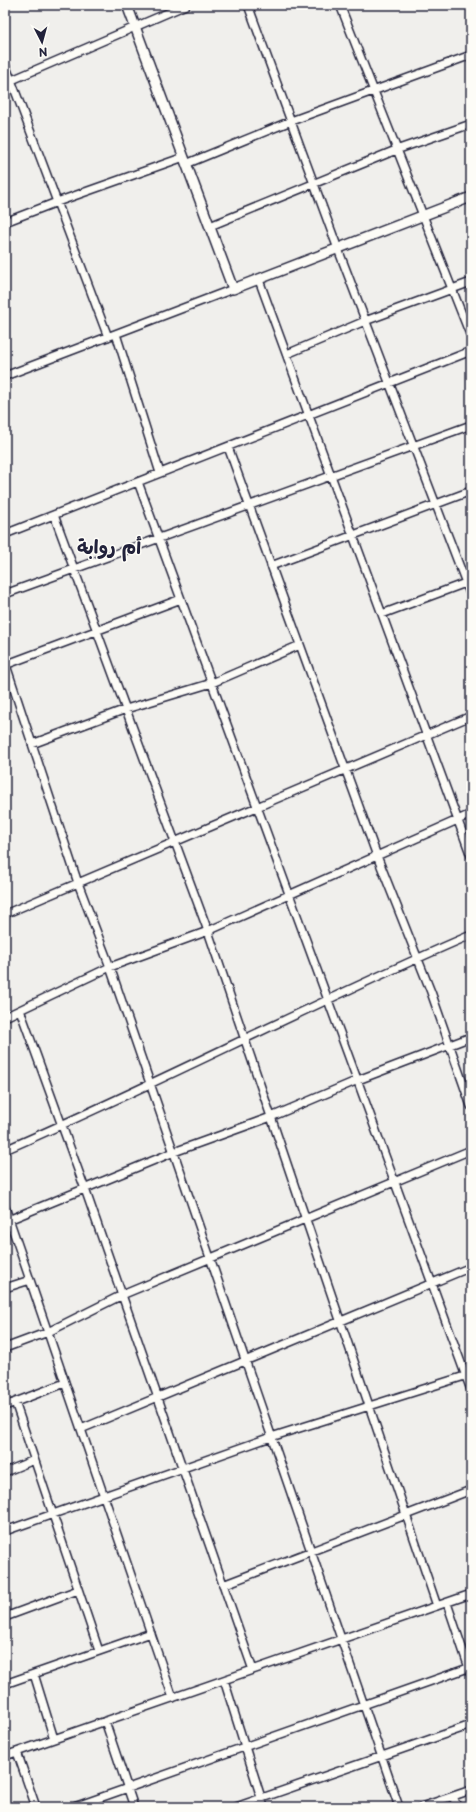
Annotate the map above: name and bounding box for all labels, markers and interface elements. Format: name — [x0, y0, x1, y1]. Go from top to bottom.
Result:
north arrow — [22, 22, 62, 62]
text: N — [38, 44, 48, 61]
district label: أم روابة — [77, 532, 142, 562]

